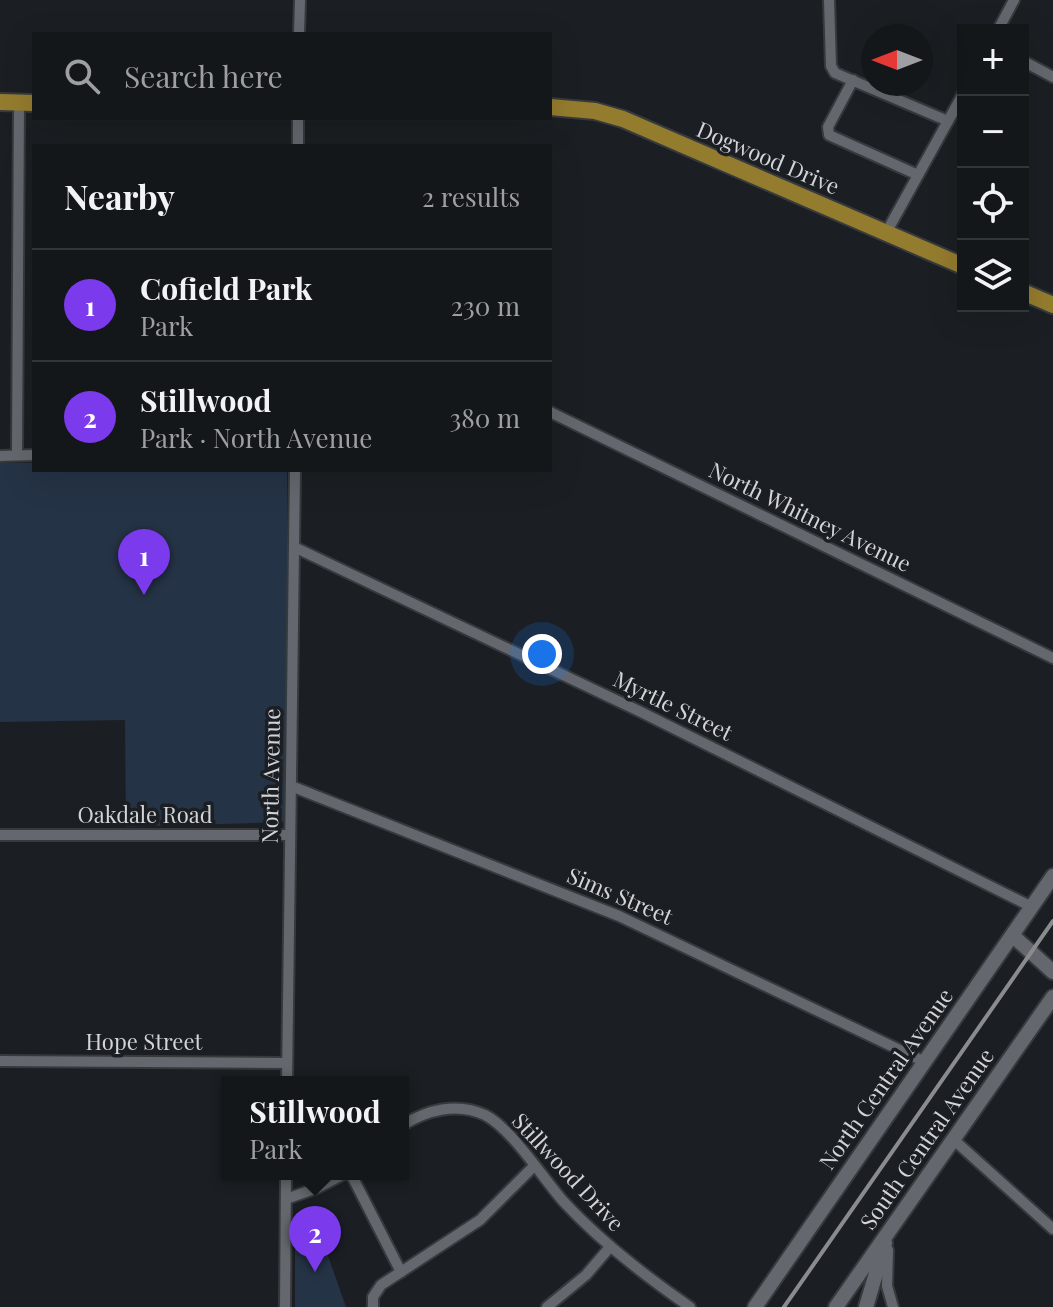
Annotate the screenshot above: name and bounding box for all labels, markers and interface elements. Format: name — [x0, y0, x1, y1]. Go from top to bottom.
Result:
north arrow — [861, 24, 933, 96]
map controls — [957, 24, 1029, 312]
button: + — [957, 24, 1029, 96]
search box — [32, 32, 552, 120]
icon: search — [60, 54, 104, 98]
text: Search here — [124, 56, 283, 96]
button: − — [957, 96, 1029, 168]
street label: Dogwood Drive — [692, 114, 844, 201]
button: locate — [957, 168, 1029, 240]
text: Nearby — [64, 173, 175, 219]
text: 2 results — [422, 179, 520, 214]
button: layers — [957, 240, 1029, 312]
text: Cofield Park — [140, 268, 312, 308]
text: 1 — [85, 288, 95, 323]
text: 230 m — [451, 288, 520, 323]
text: Park — [140, 308, 193, 343]
text: Stillwood — [140, 380, 271, 420]
text: 2 — [83, 400, 97, 435]
text: 380 m — [450, 400, 520, 435]
text: Park · North Avenue — [140, 420, 372, 455]
street label: North Whitney Avenue — [704, 454, 916, 578]
pin: 1 — [118, 529, 170, 595]
your location — [522, 634, 562, 674]
street label: Myrtle Street — [609, 663, 739, 747]
street label: North Avenue — [254, 708, 286, 844]
street label: Oakdale Road — [77, 799, 213, 829]
street label: Sims Street — [563, 859, 679, 931]
street label: North Central Avenue — [811, 982, 959, 1175]
street label: Hope Street — [86, 1026, 204, 1056]
street label: South Central Avenue — [852, 1042, 1000, 1235]
popup — [221, 1076, 409, 1180]
text: Stillwood — [249, 1091, 381, 1131]
street label: Stillwood Drive — [506, 1106, 631, 1237]
text: Park — [249, 1131, 303, 1166]
pin: 2 — [289, 1206, 341, 1272]

